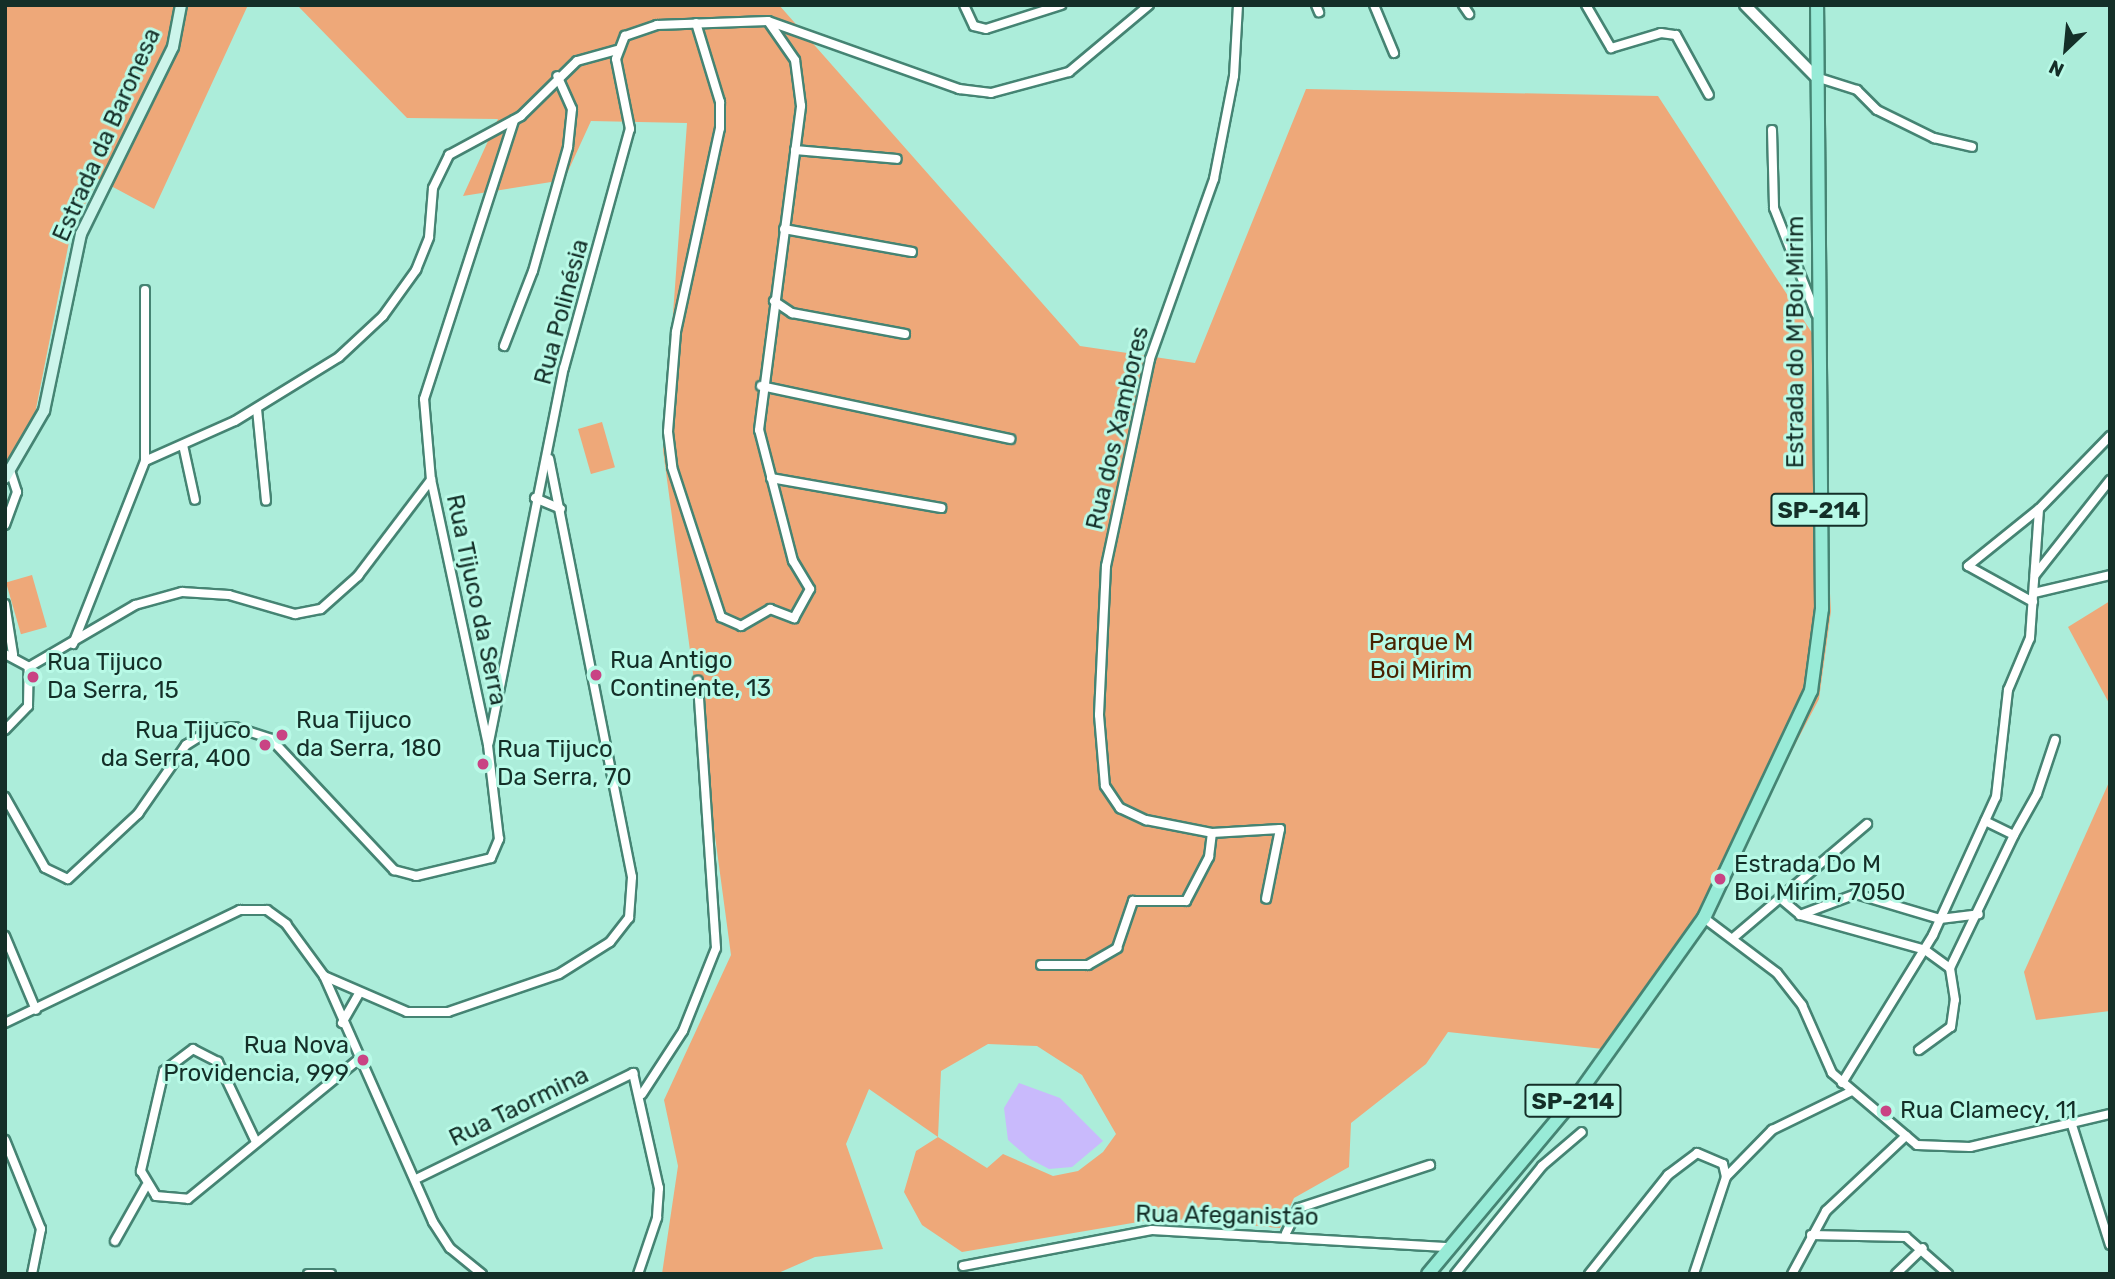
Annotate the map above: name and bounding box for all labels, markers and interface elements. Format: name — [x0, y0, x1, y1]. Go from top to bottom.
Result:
north arrow — [2031, 14, 2101, 84]
street label: Estrada da Baronesa — [47, 24, 167, 246]
text: N — [2045, 55, 2068, 82]
street label: Estrada do M'Boi Mirim — [1782, 216, 1810, 468]
street label: Rua Polinésia — [529, 236, 595, 388]
street label: Rua dos Xambores — [1081, 324, 1155, 532]
road number: SP-214 — [1770, 490, 1868, 530]
street label: Rua Tijuco da Serra — [440, 492, 512, 708]
park label: Parque M Boi Mirim — [1369, 629, 1473, 685]
place label: Rua Antigo Continente, 13 — [610, 647, 771, 703]
place label: Rua Tijuco Da Serra, 15 — [47, 649, 179, 705]
marker: Rua Antigo Continente, 13 — [588, 667, 604, 683]
marker: Rua Tijuco Da Serra, 15 — [25, 669, 41, 685]
place label: Rua Tijuco da Serra, 180 — [296, 707, 442, 763]
place label: Rua Tijuco da Serra, 400 — [101, 717, 251, 773]
marker: Rua Tijuco da Serra, 180 — [274, 727, 290, 743]
place label: Rua Tijuco Da Serra, 70 — [497, 736, 632, 792]
marker: Rua Tijuco da Serra, 400 — [257, 737, 273, 753]
marker: Rua Tijuco Da Serra, 70 — [475, 756, 491, 772]
place label: Estrada Do M Boi Mirim, 7050 — [1734, 851, 1906, 907]
marker: Estrada Do M Boi Mirim, 7050 — [1712, 871, 1728, 887]
place label: Rua Nova Providencia, 999 — [163, 1032, 349, 1088]
marker: Rua Nova Providencia, 999 — [355, 1052, 371, 1068]
street label: Rua Taormina — [444, 1061, 594, 1153]
road number: SP-214 — [1524, 1082, 1622, 1120]
place label: Rua Clamecy, 11 — [1900, 1097, 2076, 1125]
marker: Rua Clamecy, 11 — [1878, 1103, 1894, 1119]
street label: Rua Afeganistão — [1135, 1200, 1319, 1232]

